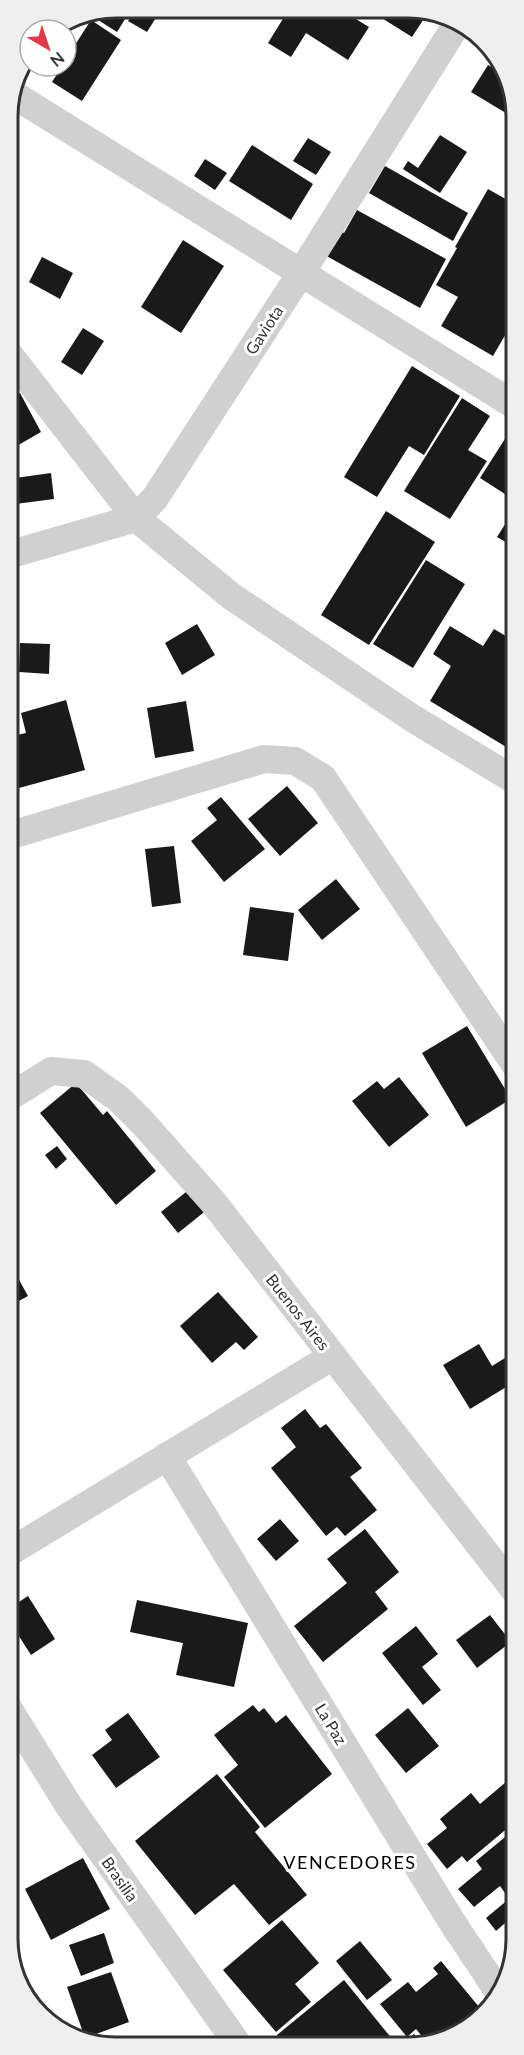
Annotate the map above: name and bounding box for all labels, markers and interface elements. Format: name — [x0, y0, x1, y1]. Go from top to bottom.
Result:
north arrow — [18, 18, 78, 78]
text: N — [47, 49, 69, 71]
street label: Gaviota — [241, 302, 286, 358]
street label: Buenos Aires — [263, 1270, 334, 1354]
street label: La Paz — [312, 1700, 351, 1748]
district label: VENCEDORES — [283, 1851, 417, 1873]
street label: Brasilia — [98, 1853, 143, 1905]

